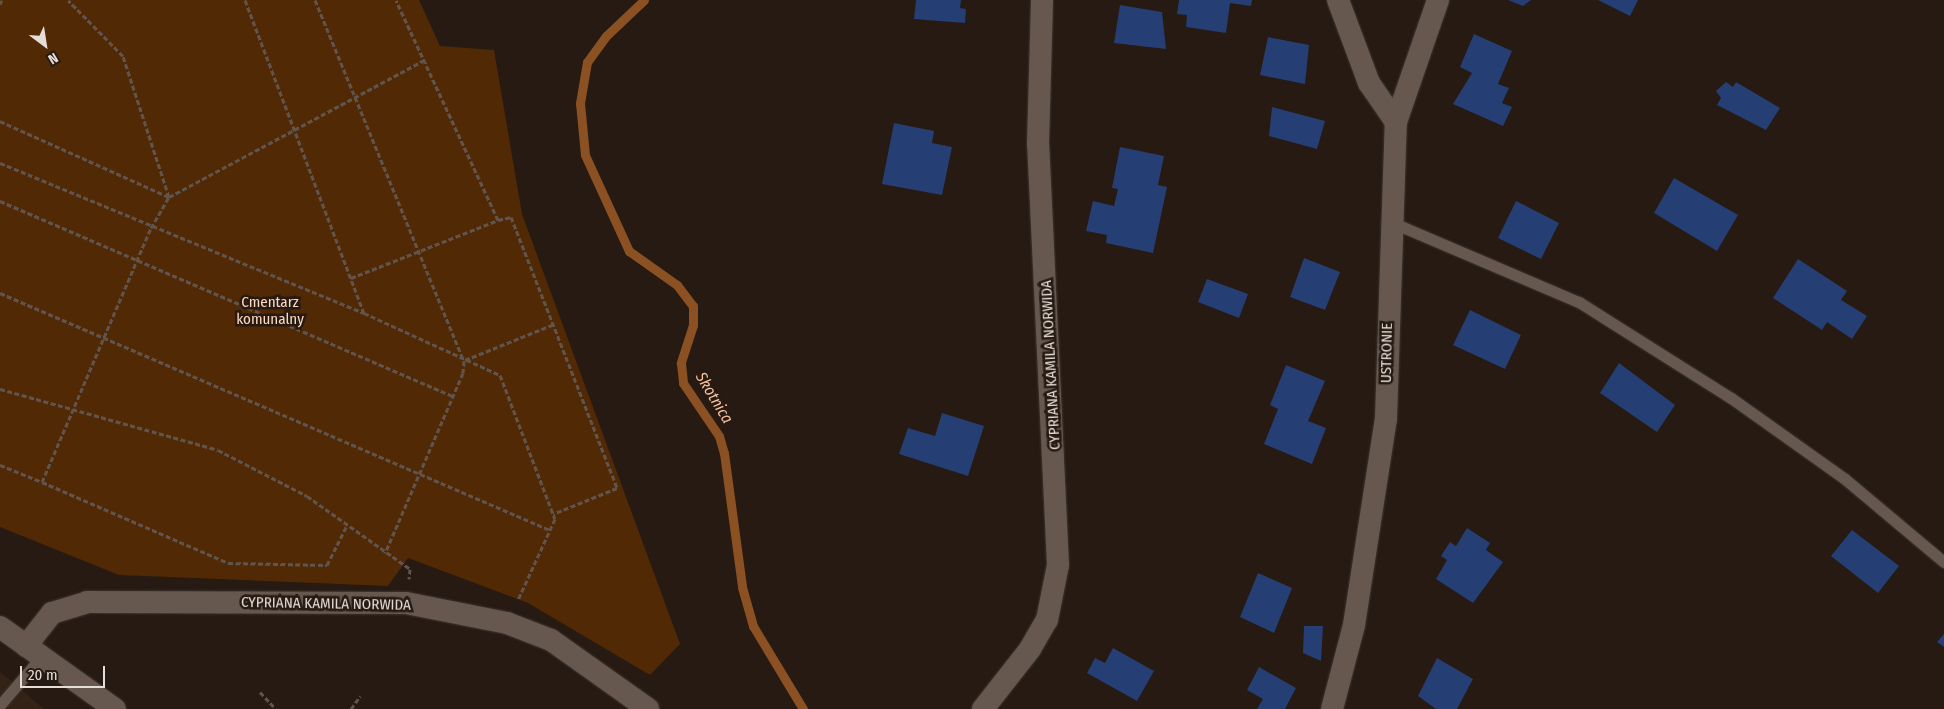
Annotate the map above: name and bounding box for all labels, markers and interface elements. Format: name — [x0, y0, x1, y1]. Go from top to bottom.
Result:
north arrow — [20, 20, 70, 70]
text: N — [45, 49, 61, 68]
street label: CYPRIANA KAMILA NORWIDA — [1038, 280, 1064, 450]
park label: Cmentarz komunalny — [236, 293, 304, 328]
street label: USTRONIE — [1377, 323, 1397, 383]
water label: Skotnica — [691, 369, 737, 427]
street label: CYPRIANA KAMILA NORWIDA — [241, 594, 411, 614]
scale bar — [22, 656, 108, 688]
text: 20 m — [28, 666, 58, 684]

